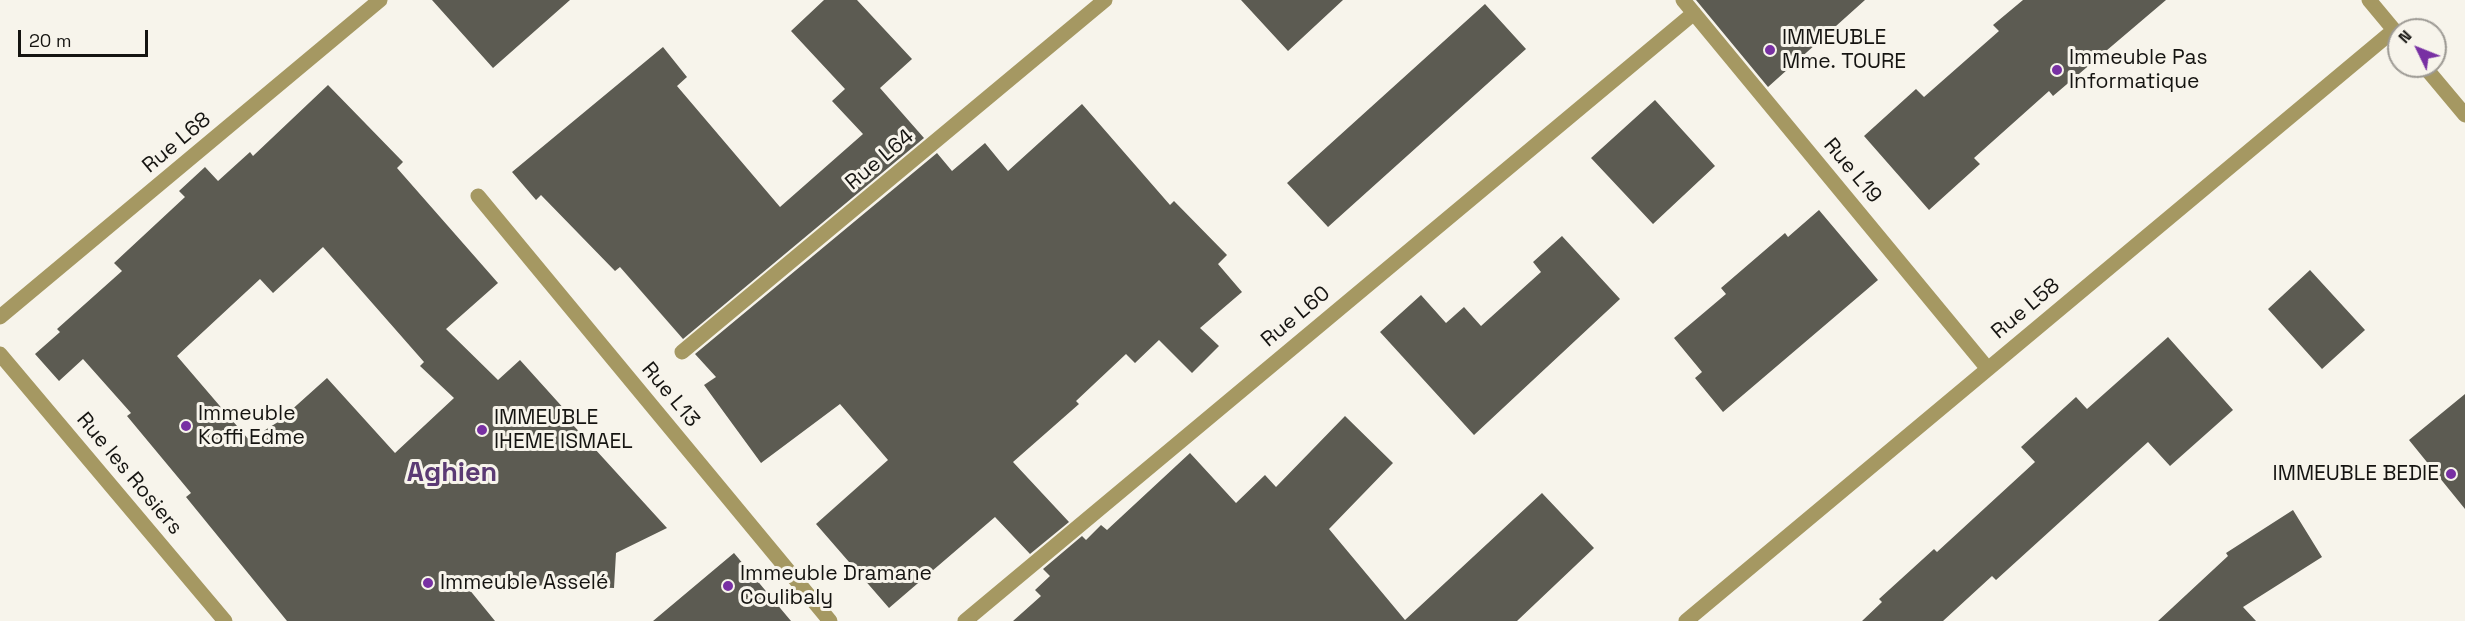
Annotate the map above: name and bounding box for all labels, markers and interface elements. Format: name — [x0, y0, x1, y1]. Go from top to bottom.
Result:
scale bar — [21, 18, 152, 56]
north arrow — [2387, 18, 2447, 78]
place label: IMMEUBLE Mme. TOURE — [1782, 25, 1906, 75]
text: N — [2394, 26, 2416, 48]
text: 20 m — [29, 29, 72, 52]
marker: IMMEUBLE Mme. TOURE — [1763, 43, 1777, 57]
place label: Immeuble Pas Informatique — [2069, 45, 2207, 95]
marker: Immeuble Pas Informatique — [2050, 63, 2064, 77]
street label: Rue L68 — [138, 107, 216, 179]
street label: Rue L64 — [841, 124, 919, 196]
street label: Rue L19 — [1818, 133, 1886, 209]
street label: Rue L58 — [1987, 273, 2065, 345]
street label: Rue L60 — [1257, 281, 1335, 353]
street label: Rue L13 — [636, 357, 704, 433]
place label: Immeuble Koffi Edme — [198, 401, 305, 451]
place label: IMMEUBLE IHEME ISMAEL — [494, 405, 633, 455]
street label: Rue les Rosiers — [71, 408, 187, 540]
marker: Immeuble Koffi Edme — [179, 419, 193, 433]
marker: IMMEUBLE IHEME ISMAEL — [475, 423, 489, 437]
district label: Aghien — [407, 458, 497, 490]
place label: IMMEUBLE BEDIE — [2273, 461, 2439, 487]
marker: IMMEUBLE BEDIE — [2444, 467, 2458, 481]
place label: Immeuble Dramane Coulibaly — [740, 561, 932, 611]
place label: Immeuble Asselé — [440, 570, 608, 596]
marker: Immeuble Asselé — [421, 576, 435, 590]
marker: Immeuble Dramane Coulibaly — [721, 579, 735, 593]

